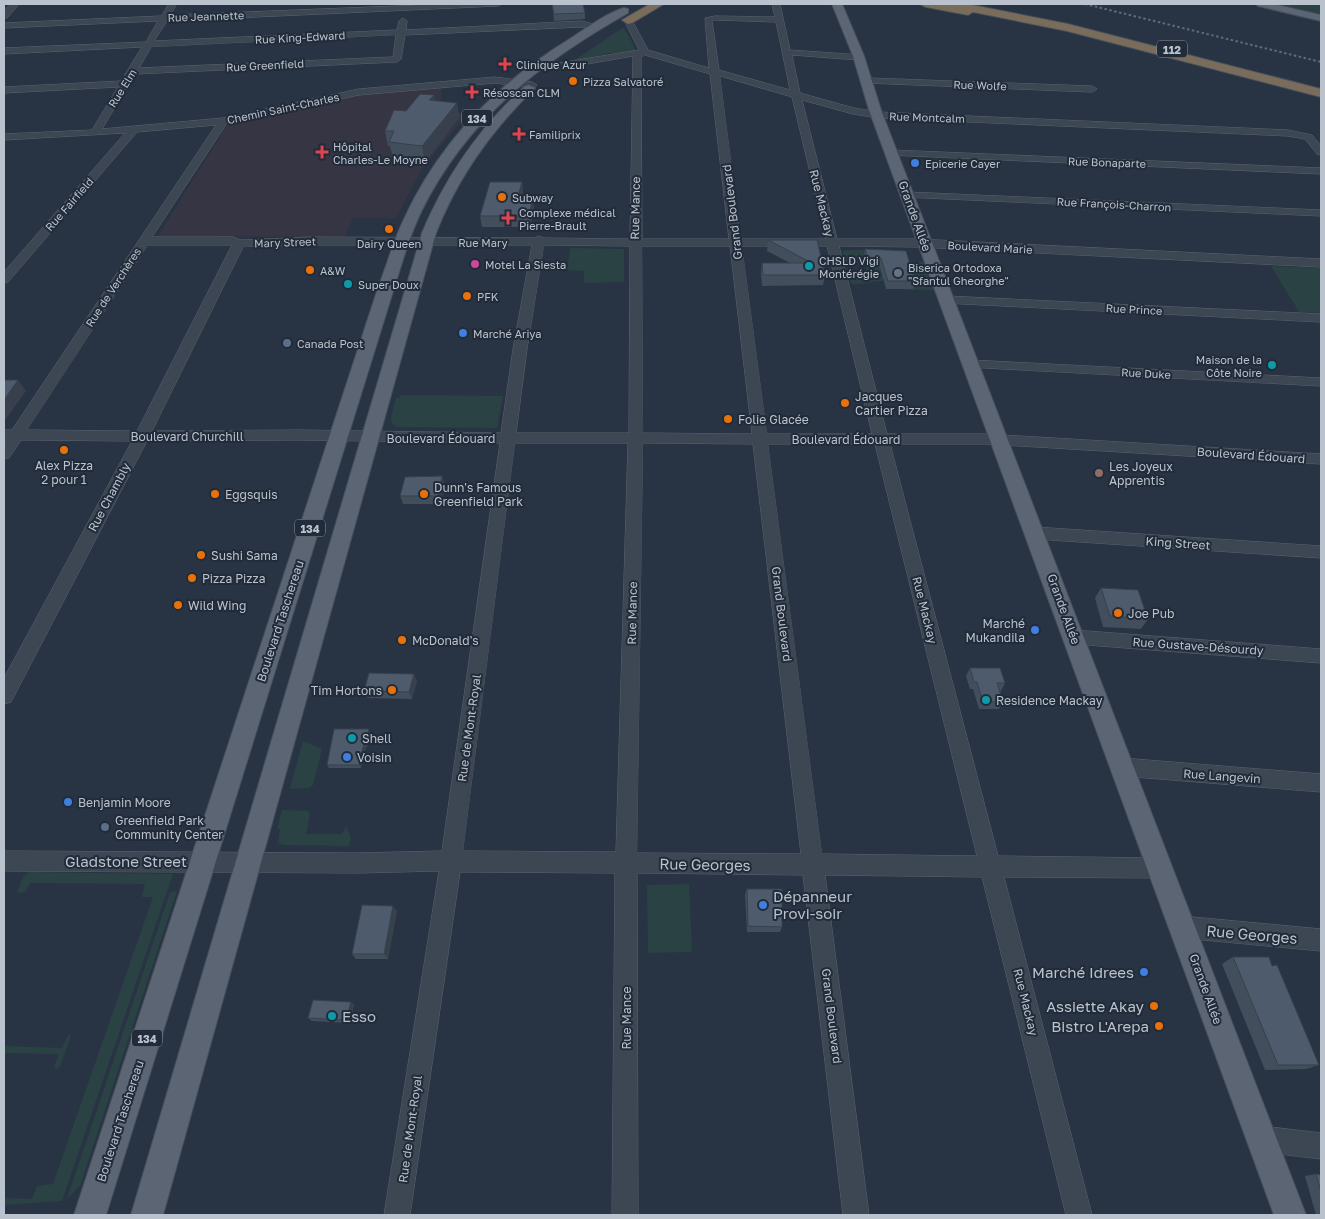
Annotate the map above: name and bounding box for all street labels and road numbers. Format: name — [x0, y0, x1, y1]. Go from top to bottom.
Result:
street label: Rue Jeannette — [167, 8, 245, 24]
street label: Rue King-Edward — [254, 28, 346, 46]
road number: 112 — [1157, 41, 1187, 58]
street label: Rue Greenfield — [226, 56, 304, 74]
street label: Rue Elm — [105, 66, 139, 110]
street label: Rue Wolfe — [953, 78, 1007, 92]
street label: Chemin Saint-Charles — [226, 90, 340, 126]
street label: Rue Montcalm — [889, 109, 965, 125]
road number: 134 — [462, 110, 492, 126]
street label: Rue Bonaparte — [1068, 154, 1146, 170]
street label: Grand Boulevard — [719, 164, 745, 260]
street label: Rue Mackay — [806, 168, 838, 238]
street label: Rue Fairfield — [42, 175, 96, 233]
street label: Rue Mance — [627, 176, 643, 240]
street label: Grande Allée — [895, 179, 935, 253]
street label: Rue François-Charron — [1056, 195, 1172, 213]
street label: Mary Street — [254, 234, 316, 250]
street label: Rue Mary — [458, 236, 508, 249]
street label: Boulevard Marie — [947, 238, 1033, 256]
street label: Rue de Verchères — [83, 245, 144, 329]
street label: Rue Prince — [1105, 301, 1163, 317]
street label: Rue Duke — [1121, 365, 1171, 381]
street label: Boulevard Churchill — [130, 429, 244, 444]
street label: Boulevard Édouard — [387, 431, 495, 446]
street label: Boulevard Édouard — [792, 432, 900, 447]
street label: Boulevard Édouard — [1196, 444, 1306, 466]
street label: Rue Chambly — [85, 460, 134, 534]
road number: 134 — [295, 520, 325, 536]
street label: King Street — [1145, 533, 1211, 553]
street label: Boulevard Taschereau — [253, 558, 307, 684]
street label: Grand Boulevard — [769, 566, 795, 662]
street label: Grande Allée — [1044, 572, 1084, 646]
street label: Rue Mackay — [909, 575, 941, 645]
street label: Rue Mance — [624, 581, 640, 645]
street label: Rue Gustave-Désourdy — [1132, 634, 1264, 658]
street label: Rue de Mont-Royal — [454, 673, 484, 783]
street label: Rue Langevin — [1183, 766, 1261, 786]
street label: Gladstone Street — [65, 852, 187, 870]
street label: Rue Georges — [659, 854, 751, 874]
street label: Rue Georges — [1206, 921, 1298, 947]
street label: Grande Allée — [1186, 952, 1226, 1026]
street label: Rue Mackay — [1010, 967, 1042, 1037]
street label: Grand Boulevard — [819, 968, 845, 1064]
street label: Rue Mance — [619, 986, 634, 1050]
road number: 134 — [132, 1030, 162, 1046]
street label: Boulevard Taschereau — [93, 1058, 147, 1184]
street label: Rue de Mont-Royal — [395, 1074, 425, 1184]

